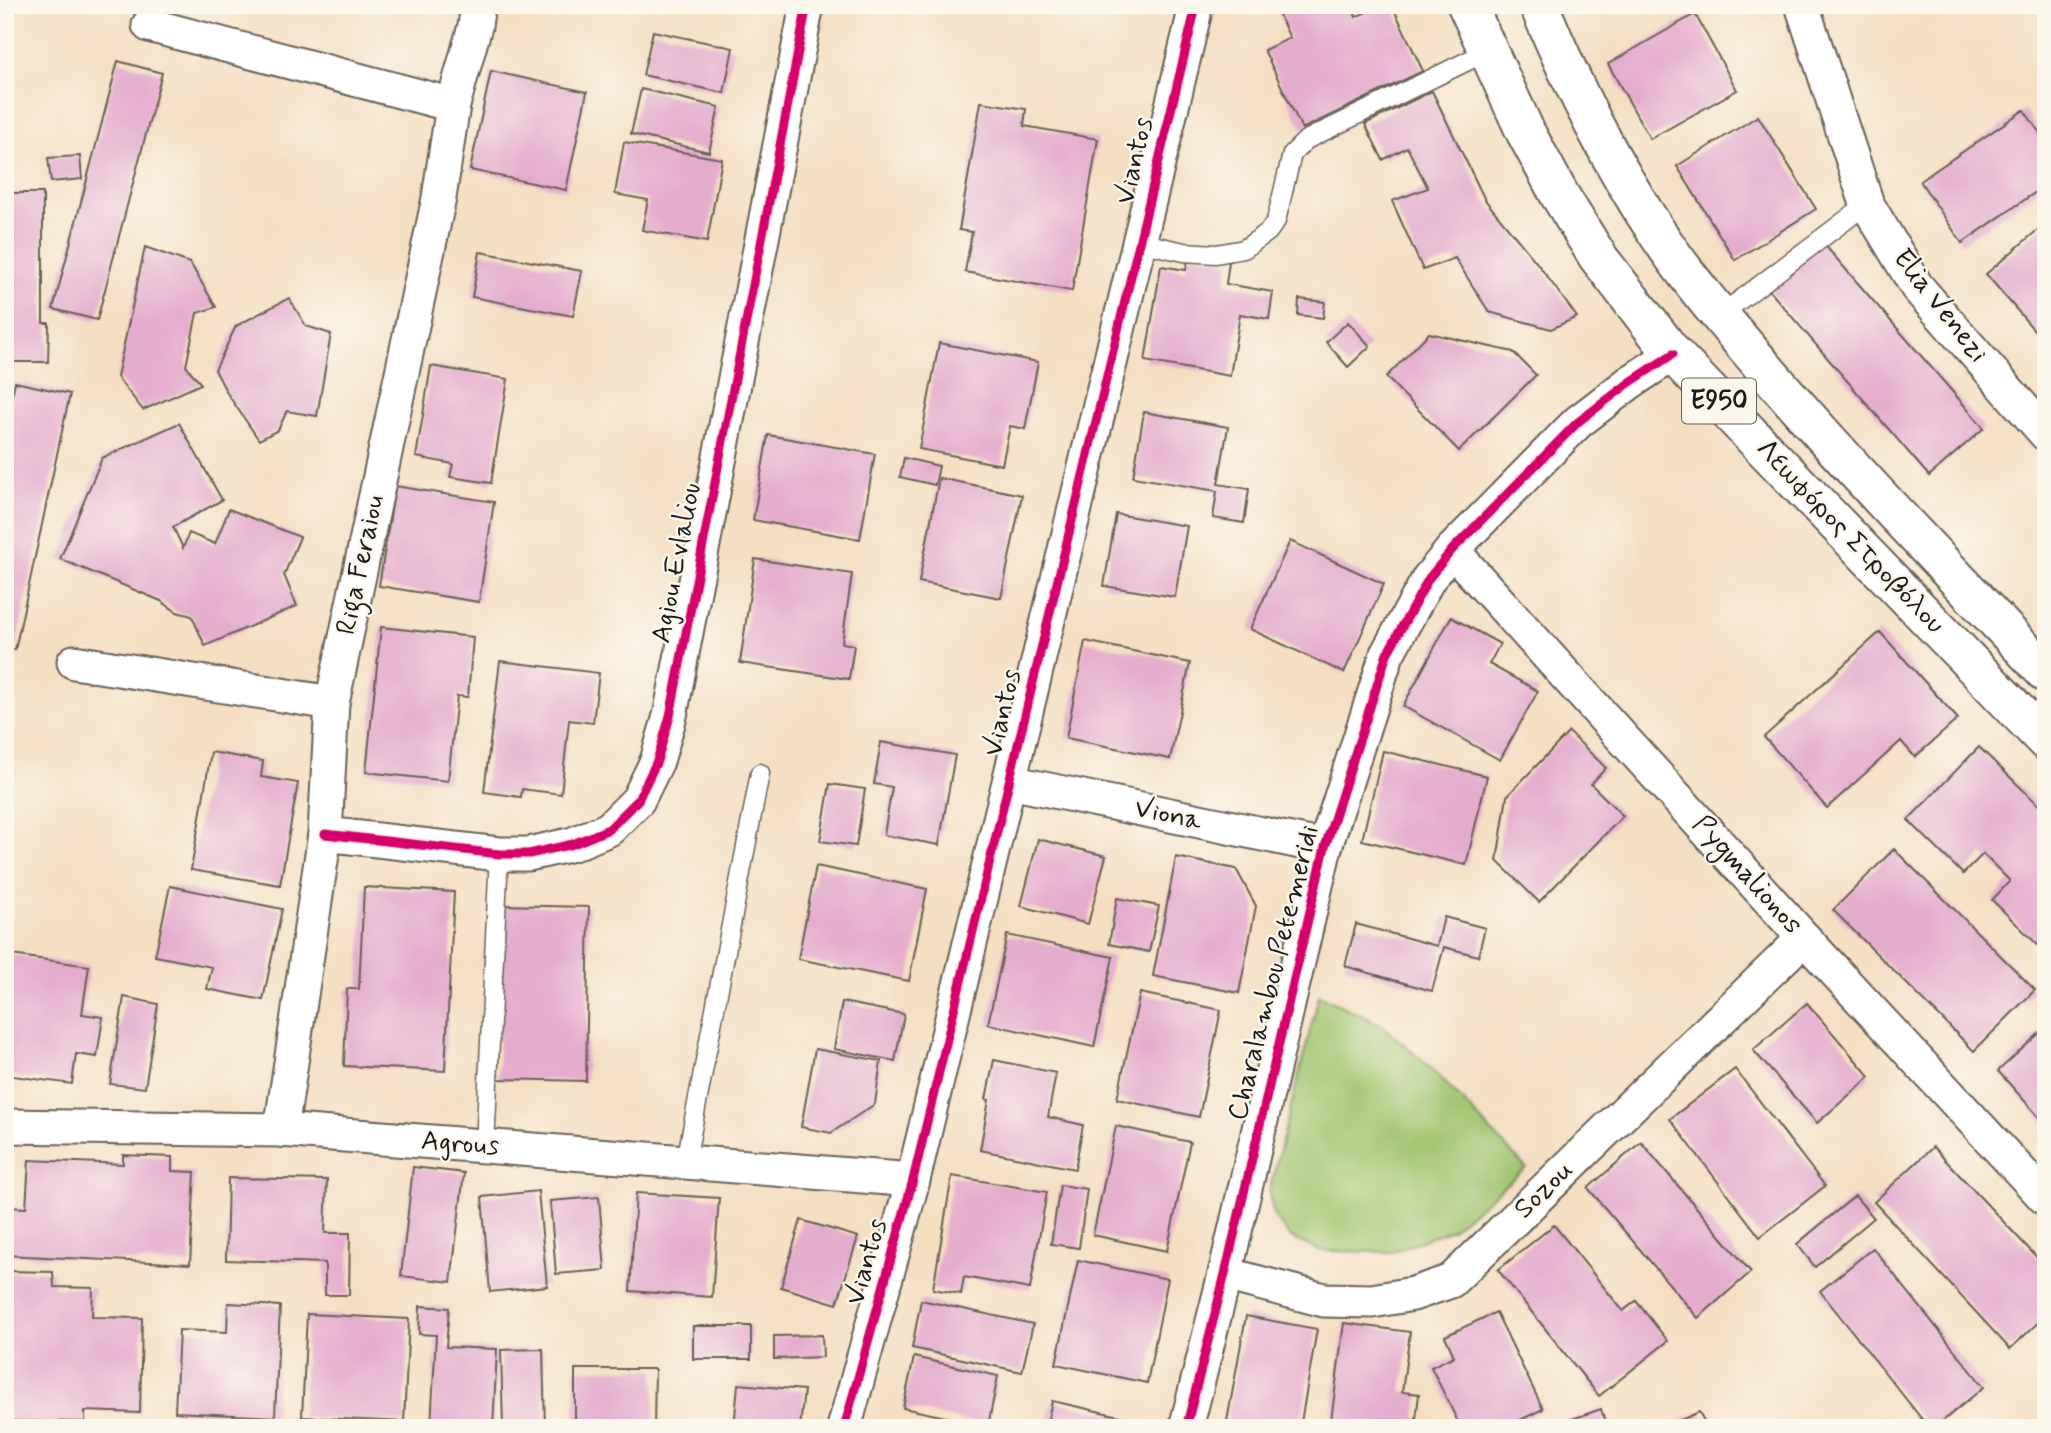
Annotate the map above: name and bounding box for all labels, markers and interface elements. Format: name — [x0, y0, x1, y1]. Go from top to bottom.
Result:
street label: Viantos — [1107, 114, 1163, 208]
street label: Elia Venezi — [1884, 241, 1996, 371]
road number: E950 — [1682, 378, 1756, 424]
street label: Λεωφόρος Στροβόλου — [1747, 432, 1953, 642]
street label: Agiou Evlaliou — [643, 480, 711, 646]
street label: Riga Feraiou — [328, 492, 397, 639]
street label: Viantos — [975, 666, 1031, 760]
street label: Viona — [1131, 790, 1205, 840]
street label: Pygmalionos — [1682, 807, 1810, 944]
street label: Charalambou Petemeridi — [1219, 822, 1329, 1124]
street label: Agrous — [420, 1123, 500, 1165]
street label: Sozou — [1506, 1153, 1582, 1227]
street label: Viantos — [837, 1214, 897, 1310]

